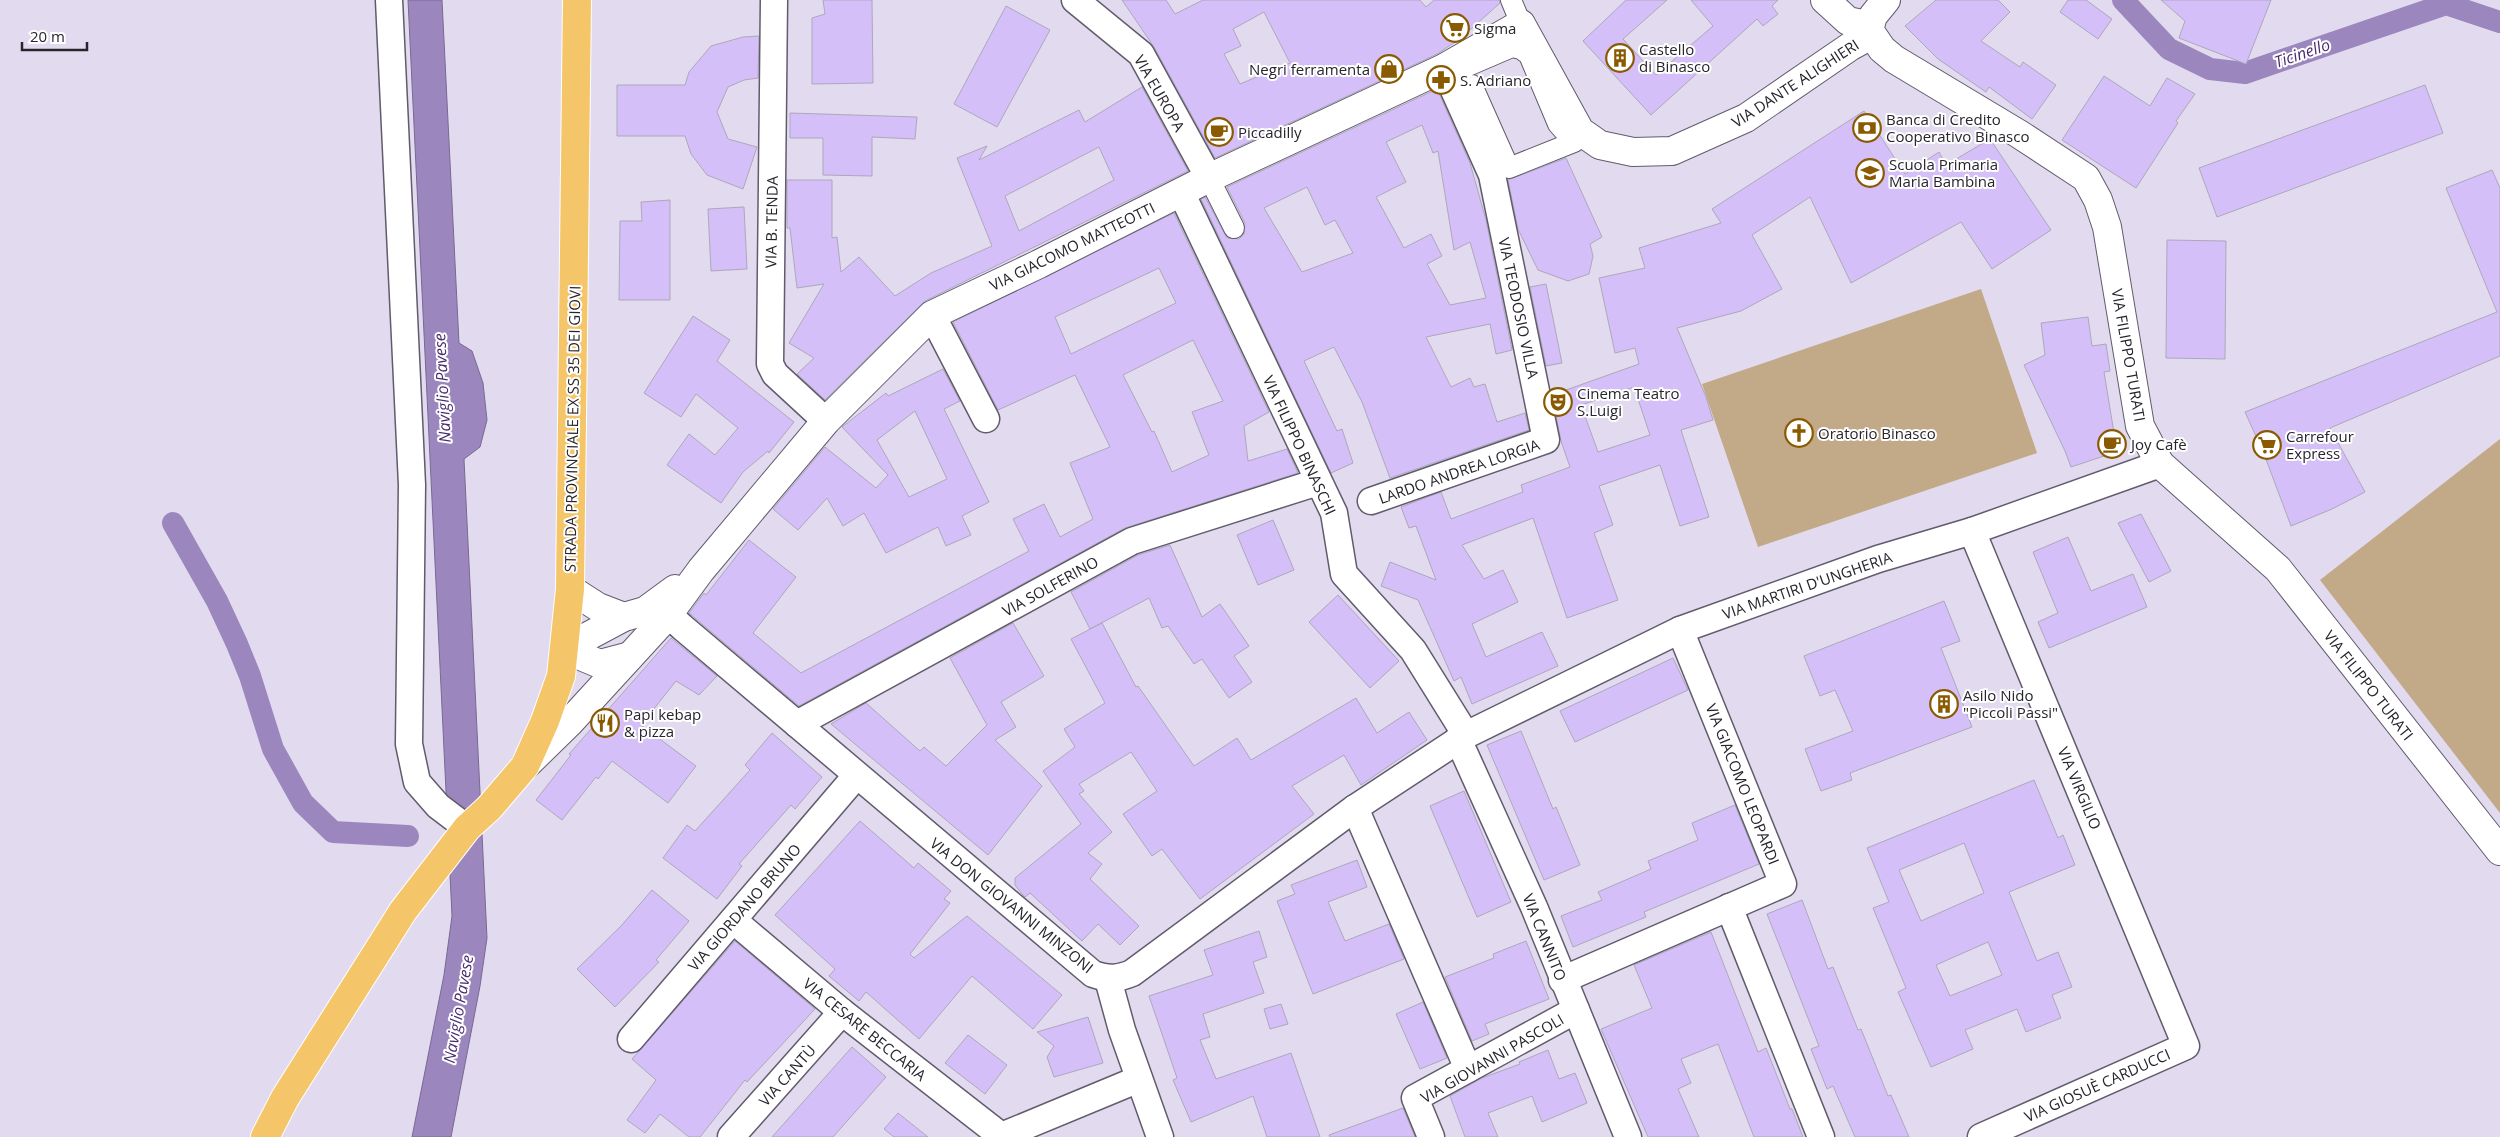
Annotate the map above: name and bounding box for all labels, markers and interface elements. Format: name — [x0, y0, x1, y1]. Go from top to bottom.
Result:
supermarket icon: Sigma — [1440, 13, 1470, 43]
place label: Sigma — [1474, 18, 1516, 38]
scale bar — [22, 20, 88, 52]
text: 20 m — [30, 26, 65, 46]
water label: Ticinello — [2271, 33, 2333, 73]
street label: VIA DANTE ALIGHIERI — [1727, 34, 1863, 132]
place label: Castello di Binasco — [1639, 39, 1710, 76]
building icon: Castello di Binasco — [1605, 43, 1635, 73]
street label: VIA EUROPA — [1130, 51, 1190, 135]
shop icon: Negri ferramenta — [1374, 54, 1404, 84]
place label: Negri ferramenta — [1249, 59, 1370, 79]
pharmacy icon: S. Adriano — [1426, 65, 1456, 95]
place label: S. Adriano — [1460, 70, 1531, 90]
place label: Banca di Credito Cooperativo Binasco — [1886, 109, 2029, 146]
bank icon: Banca di Credito Cooperativo Binasco — [1852, 113, 1882, 143]
cafe icon: Piccadilly — [1204, 117, 1234, 147]
place label: Piccadilly — [1238, 122, 1302, 142]
place label: Scuola Primaria Maria Bambina — [1889, 154, 1998, 191]
school or university icon: Scuola Primaria Maria Bambina — [1855, 158, 1885, 188]
street label: VIA B. TENDA — [760, 175, 782, 268]
street label: VIA GIACOMO MATTEOTTI — [986, 197, 1158, 295]
street label: VIA TEODOSIO VILLA — [1494, 236, 1544, 381]
street label: STRADA PROVINCIALE EX SS 35 DEI GIOVI — [560, 286, 584, 572]
street label: VIA FILIPPO TURATI — [2107, 287, 2151, 423]
water label: Naviglio Pavese — [428, 333, 456, 443]
street label: VIA FILIPPO BINASCHI — [1259, 372, 1341, 518]
place label: Cinema Teatro S.Luigi — [1577, 383, 1680, 420]
theatre icon: Cinema Teatro S.Luigi — [1543, 387, 1573, 417]
church icon: Oratorio Binasco — [1784, 418, 1814, 448]
place label: Oratorio Binasco — [1818, 423, 1936, 443]
place label: Carrefour Express — [2286, 426, 2354, 463]
cafe icon: Joy Cafè — [2097, 429, 2127, 459]
supermarket icon: Carrefour Express — [2252, 430, 2282, 460]
street label: LARDO ANDREA LORGIA — [1376, 434, 1543, 508]
place label: Joy Cafè — [2129, 434, 2187, 454]
street label: VIA MARTIRI D'UNGHERIA — [1720, 546, 1895, 623]
street label: VIA SOLFERINO — [998, 551, 1102, 621]
street label: VIA FILIPPO TURATI — [2320, 626, 2418, 744]
place label: Asilo Nido "Piccoli Passi" — [1963, 685, 2058, 722]
building icon: Asilo Nido "Piccoli Passi" — [1929, 689, 1959, 719]
street label: VIA GIACOMO LEOPARDI — [1702, 701, 1784, 867]
place label: Papi kebap & pizza — [624, 704, 701, 741]
restaurant icon: Papi kebap & pizza — [590, 708, 620, 738]
street label: VIA VIRGILIO — [2054, 744, 2106, 832]
street label: VIA DON GIOVANNI MINZONI — [926, 833, 1098, 977]
street label: VIA GIORDANO BRUNO — [683, 839, 805, 975]
street label: VIA CANNITO — [1518, 891, 1572, 983]
water label: Naviglio Pavese — [438, 953, 478, 1065]
street label: VIA CESARE BECCARIA — [799, 973, 931, 1085]
street label: VIA GIOVANNI PASCOLI — [1417, 1009, 1567, 1107]
street label: VIA CANTÙ — [754, 1040, 820, 1110]
street label: VIA GIOSUÈ CARDUCCI — [2021, 1044, 2173, 1126]

